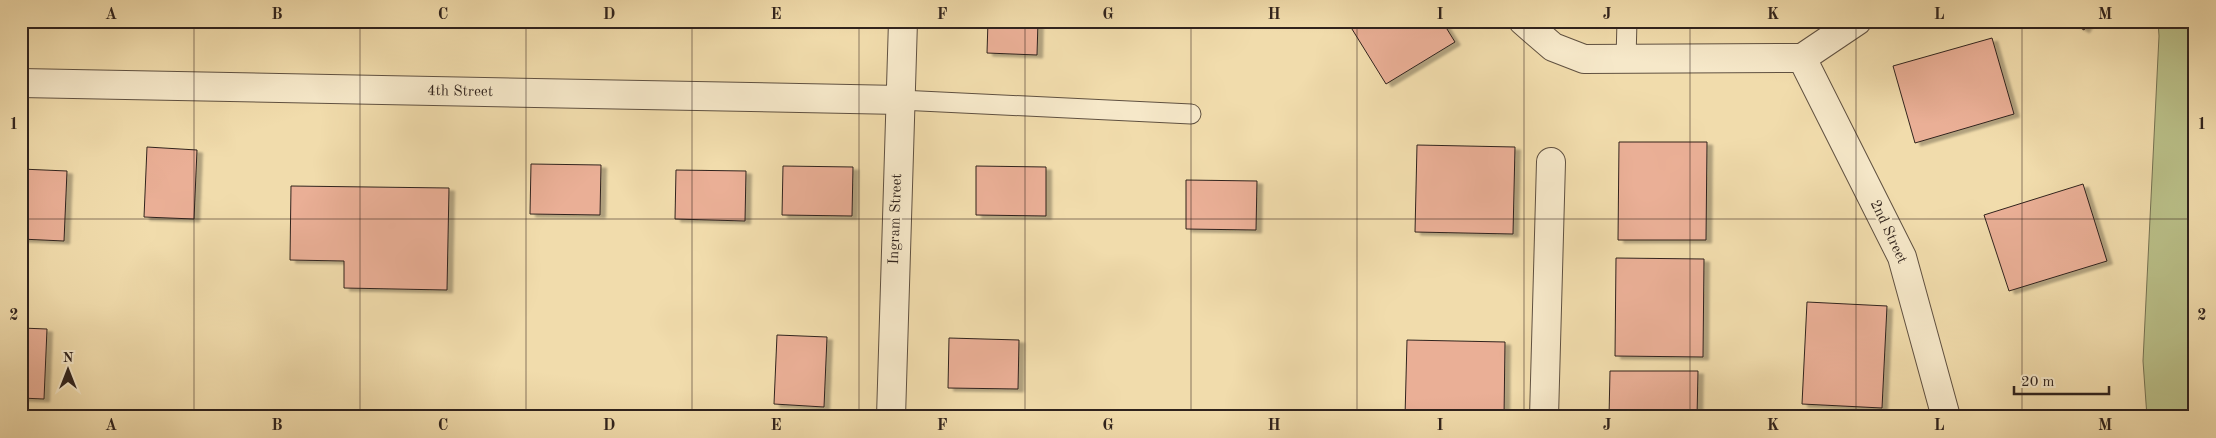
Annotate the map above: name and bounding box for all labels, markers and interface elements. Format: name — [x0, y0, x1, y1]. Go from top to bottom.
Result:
text: A — [105, 7, 117, 23]
text: B — [271, 7, 283, 23]
text: C — [438, 7, 448, 23]
text: D — [603, 7, 615, 23]
text: E — [770, 7, 782, 23]
text: F — [937, 7, 948, 23]
text: G — [1102, 7, 1114, 23]
text: H — [1267, 7, 1281, 23]
text: I — [1436, 7, 1444, 23]
text: J — [1603, 7, 1612, 23]
text: K — [1767, 7, 1779, 23]
text: L — [1934, 7, 1945, 23]
text: M — [2098, 7, 2112, 23]
street label: 4th Street — [427, 84, 493, 100]
text: 1 — [9, 117, 19, 133]
text: 1 — [2197, 117, 2207, 133]
street label: Ingram Street — [887, 173, 905, 265]
street label: 2nd Street — [1867, 198, 1909, 266]
text: 2 — [9, 308, 19, 324]
text: 2 — [2197, 308, 2207, 324]
north arrow — [42, 346, 92, 396]
text: N — [63, 351, 74, 365]
scale bar — [2014, 363, 2108, 395]
text: 20 m — [2021, 375, 2055, 390]
text: A — [105, 418, 117, 434]
text: B — [271, 418, 283, 434]
text: C — [438, 418, 448, 434]
text: D — [603, 418, 615, 434]
text: E — [770, 418, 782, 434]
text: F — [937, 418, 948, 434]
text: G — [1102, 418, 1114, 434]
text: H — [1267, 418, 1281, 434]
text: I — [1436, 418, 1444, 434]
text: J — [1603, 418, 1612, 434]
text: K — [1767, 418, 1779, 434]
text: L — [1934, 418, 1945, 434]
text: M — [2098, 418, 2112, 434]

